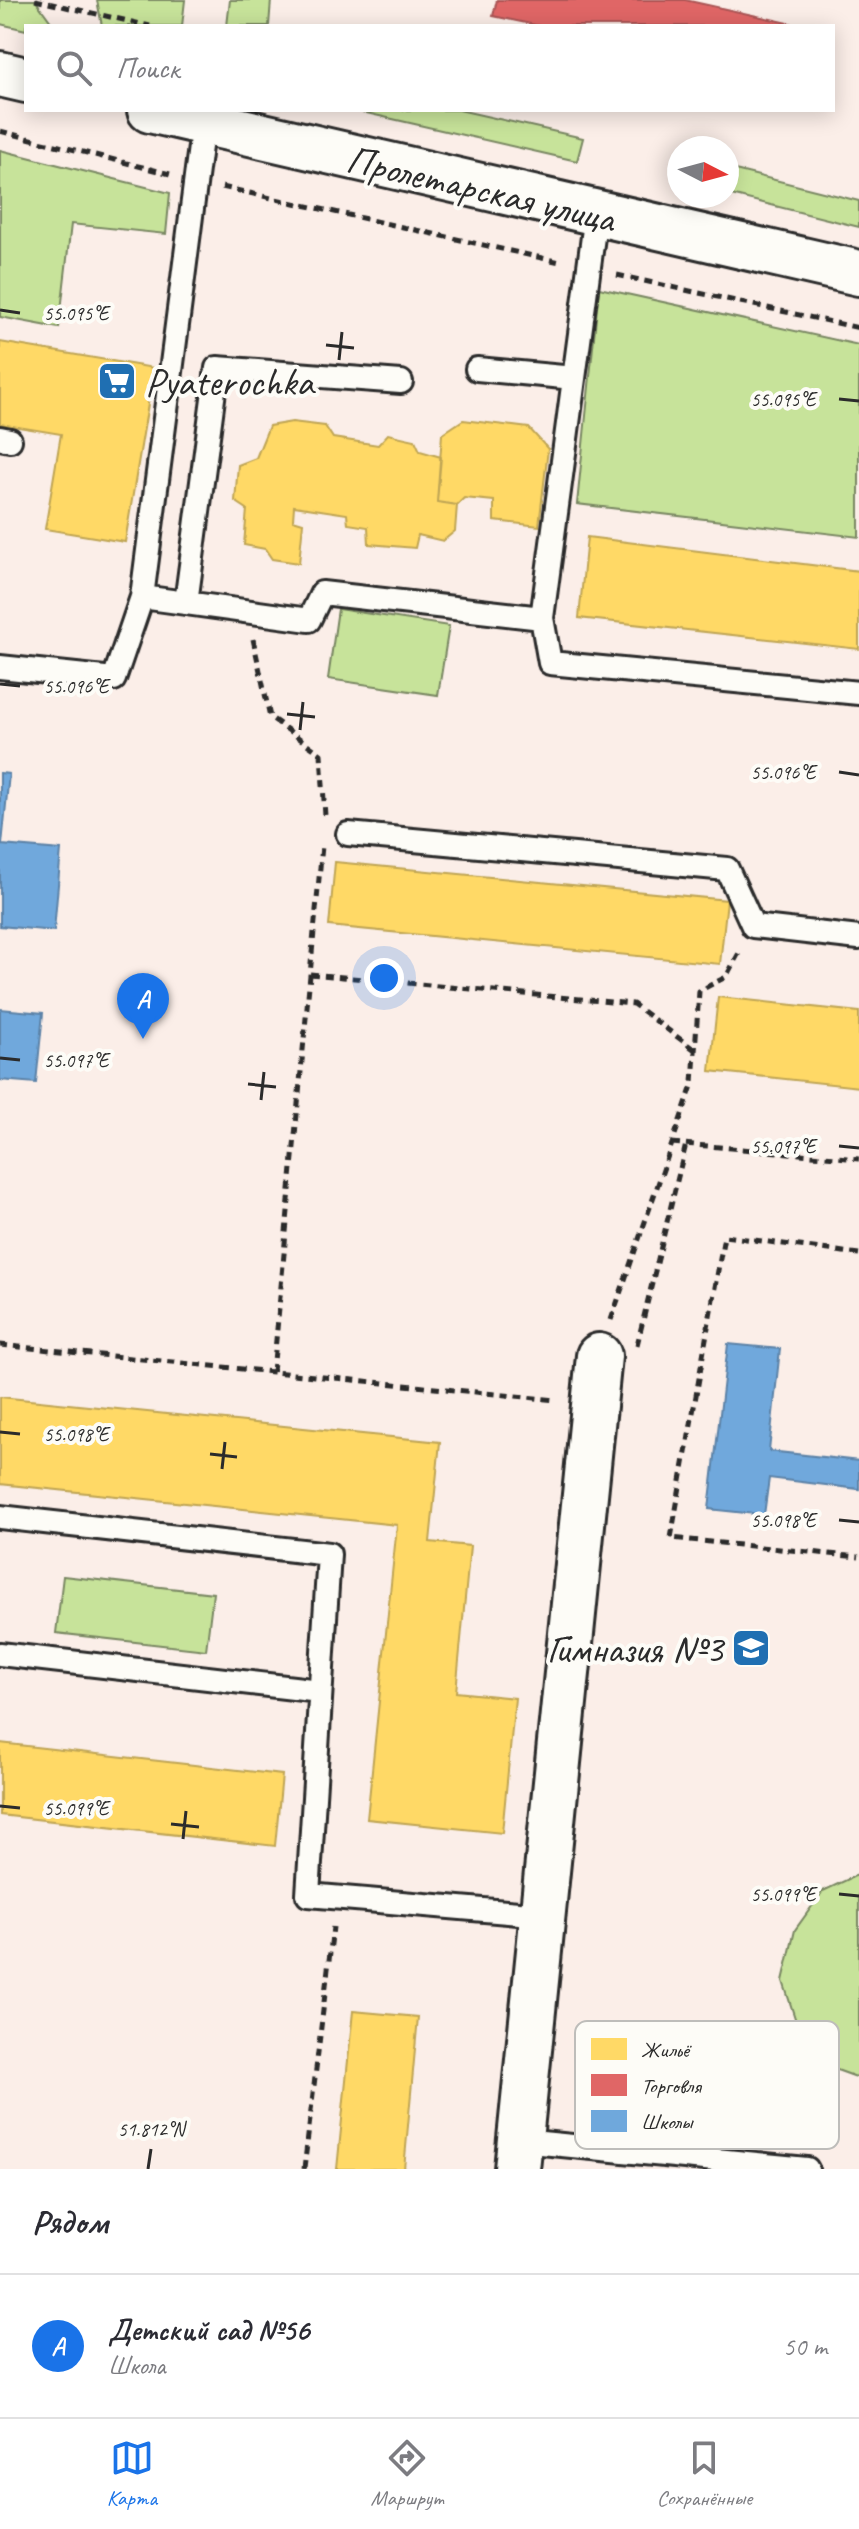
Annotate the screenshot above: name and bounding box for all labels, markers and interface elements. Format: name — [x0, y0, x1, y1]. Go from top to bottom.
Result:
search box — [24, 24, 835, 112]
icon: search — [52, 46, 96, 90]
text: Поиск — [116, 49, 179, 87]
street label: Пролетарская улица — [342, 134, 623, 245]
north arrow — [667, 136, 739, 208]
text: 55.095°E — [43, 301, 111, 326]
place label: Pyaterochka — [145, 357, 316, 407]
supermarket icon: Pyaterochka — [96, 360, 138, 402]
text: 55.095°E — [750, 387, 818, 412]
text: 55.096°E — [43, 674, 111, 699]
text: 55.096°E — [750, 760, 818, 785]
your location — [364, 958, 404, 998]
pin: A — [117, 973, 169, 1039]
text: 55.097°E — [43, 1048, 111, 1073]
text: 55.097°E — [750, 1134, 818, 1159]
text: 55.098°E — [43, 1422, 111, 1447]
text: 55.098°E — [750, 1508, 818, 1533]
place label: Гимназия №3 — [547, 1624, 726, 1674]
school or university icon: Гимназия №3 — [730, 1627, 772, 1669]
text: 55.099°E — [43, 1796, 111, 1821]
text: 55.099°E — [750, 1882, 818, 1907]
legend — [575, 2021, 839, 2149]
text: Жильё — [641, 2036, 693, 2064]
text: Торговля — [641, 2072, 702, 2100]
text: Школы — [641, 2108, 695, 2136]
text: 51.812°N — [118, 2117, 187, 2142]
text: Рядом — [32, 2200, 108, 2243]
text: Детский сад №56 — [108, 2311, 309, 2349]
text: A — [51, 2330, 65, 2363]
text: 50 m — [783, 2330, 827, 2363]
text: Школа — [108, 2349, 165, 2382]
tab: Карта — [107, 2436, 157, 2512]
tab: Маршрут — [371, 2436, 443, 2512]
tab: Сохранённые — [657, 2436, 752, 2512]

